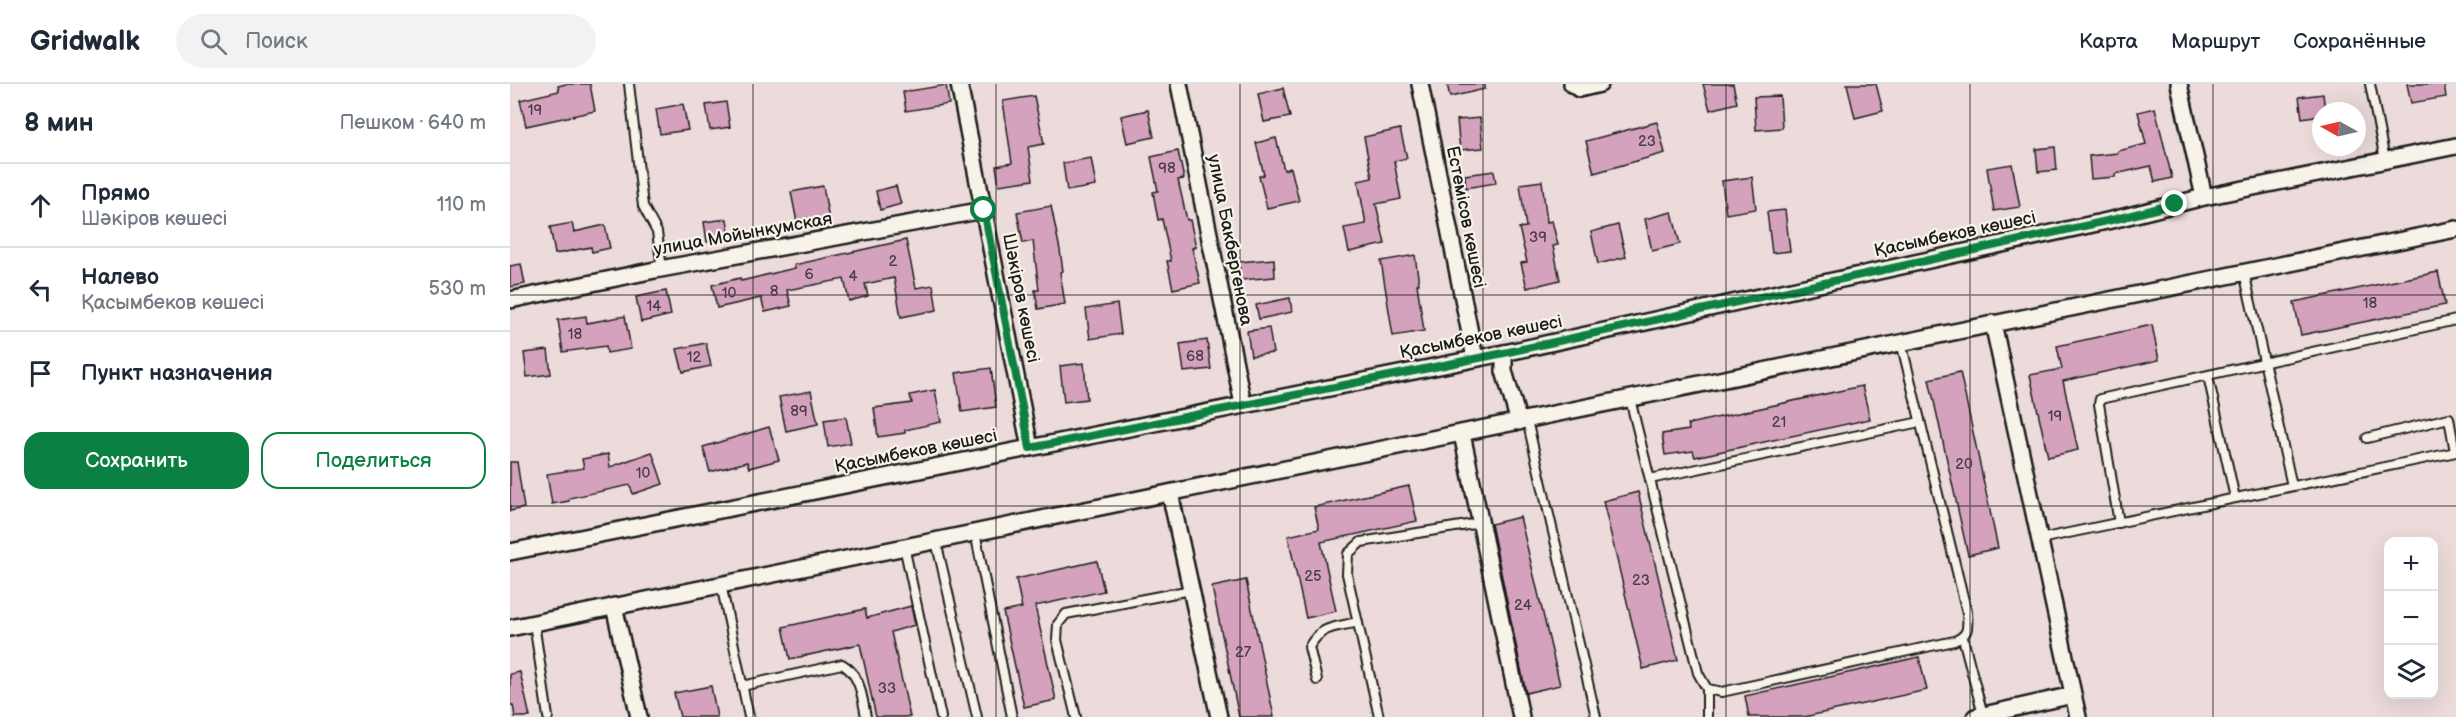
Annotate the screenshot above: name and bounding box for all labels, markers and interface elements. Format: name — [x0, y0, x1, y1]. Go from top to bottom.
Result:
search box — [176, 14, 596, 68]
text: Gridwalk — [30, 25, 140, 58]
icon: search — [197, 25, 230, 58]
text: Поиск — [245, 28, 308, 55]
text: Карта — [2079, 29, 2138, 54]
text: Маршрут — [2171, 29, 2260, 54]
text: Сохранённые — [2293, 29, 2426, 54]
house number: 19 — [528, 101, 542, 120]
north arrow — [2312, 102, 2366, 156]
text: 8 мин — [24, 108, 94, 139]
text: Пешком · 640 m — [339, 111, 486, 135]
house number: 23 — [1638, 132, 1656, 151]
street label: Естемісов көшесі — [1442, 144, 1490, 290]
street label: улица Бакбергенова — [1203, 153, 1257, 328]
house number: 98 — [1158, 159, 1176, 178]
text: Прямо — [81, 180, 150, 207]
icon: ahead — [24, 189, 57, 222]
route end — [2161, 190, 2187, 216]
text: 110 m — [437, 193, 486, 217]
route start — [970, 196, 996, 222]
text: Шәкіров көшесі — [81, 207, 227, 231]
street label: Қасымбеков көшесі — [1872, 207, 2038, 261]
street label: улица Мойынкумская — [652, 208, 834, 260]
house number: 39 — [1529, 228, 1547, 247]
street label: Шәкіров көшесі — [998, 231, 1044, 365]
house number: 2 — [889, 252, 898, 271]
text: Налево — [81, 264, 159, 291]
house number: 6 — [804, 265, 814, 284]
house number: 4 — [848, 267, 858, 286]
icon: left — [24, 273, 57, 306]
text: 530 m — [429, 277, 486, 301]
house number: 8 — [770, 282, 779, 301]
house number: 10 — [722, 284, 736, 303]
text: Қасымбеков көшесі — [81, 291, 264, 315]
house number: 18 — [2363, 294, 2378, 313]
house number: 14 — [647, 297, 661, 316]
street label: Қасымбеков көшесі — [1398, 311, 1564, 363]
house number: 18 — [568, 325, 583, 344]
house number: 68 — [1186, 347, 1204, 366]
house number: 12 — [687, 348, 701, 367]
icon: arrive — [24, 357, 57, 390]
text: Пункт назначения — [81, 360, 273, 387]
house number: 89 — [790, 402, 808, 421]
house number: 19 — [2048, 407, 2062, 426]
house number: 21 — [1772, 413, 1786, 432]
street label: Қасымбеков көшесі — [833, 425, 999, 477]
button: Сохранить — [24, 432, 249, 489]
button: Поделиться — [261, 432, 486, 489]
house number: 20 — [1955, 455, 1973, 474]
house number: 10 — [636, 464, 650, 483]
map controls — [2384, 537, 2438, 699]
button: + — [2384, 537, 2438, 591]
house number: 25 — [1304, 567, 1322, 586]
house number: 23 — [1632, 571, 1650, 590]
button: − — [2384, 591, 2438, 645]
house number: 24 — [1514, 596, 1532, 615]
house number: 27 — [1235, 643, 1252, 662]
button: layers — [2384, 645, 2438, 699]
house number: 33 — [878, 679, 896, 698]

